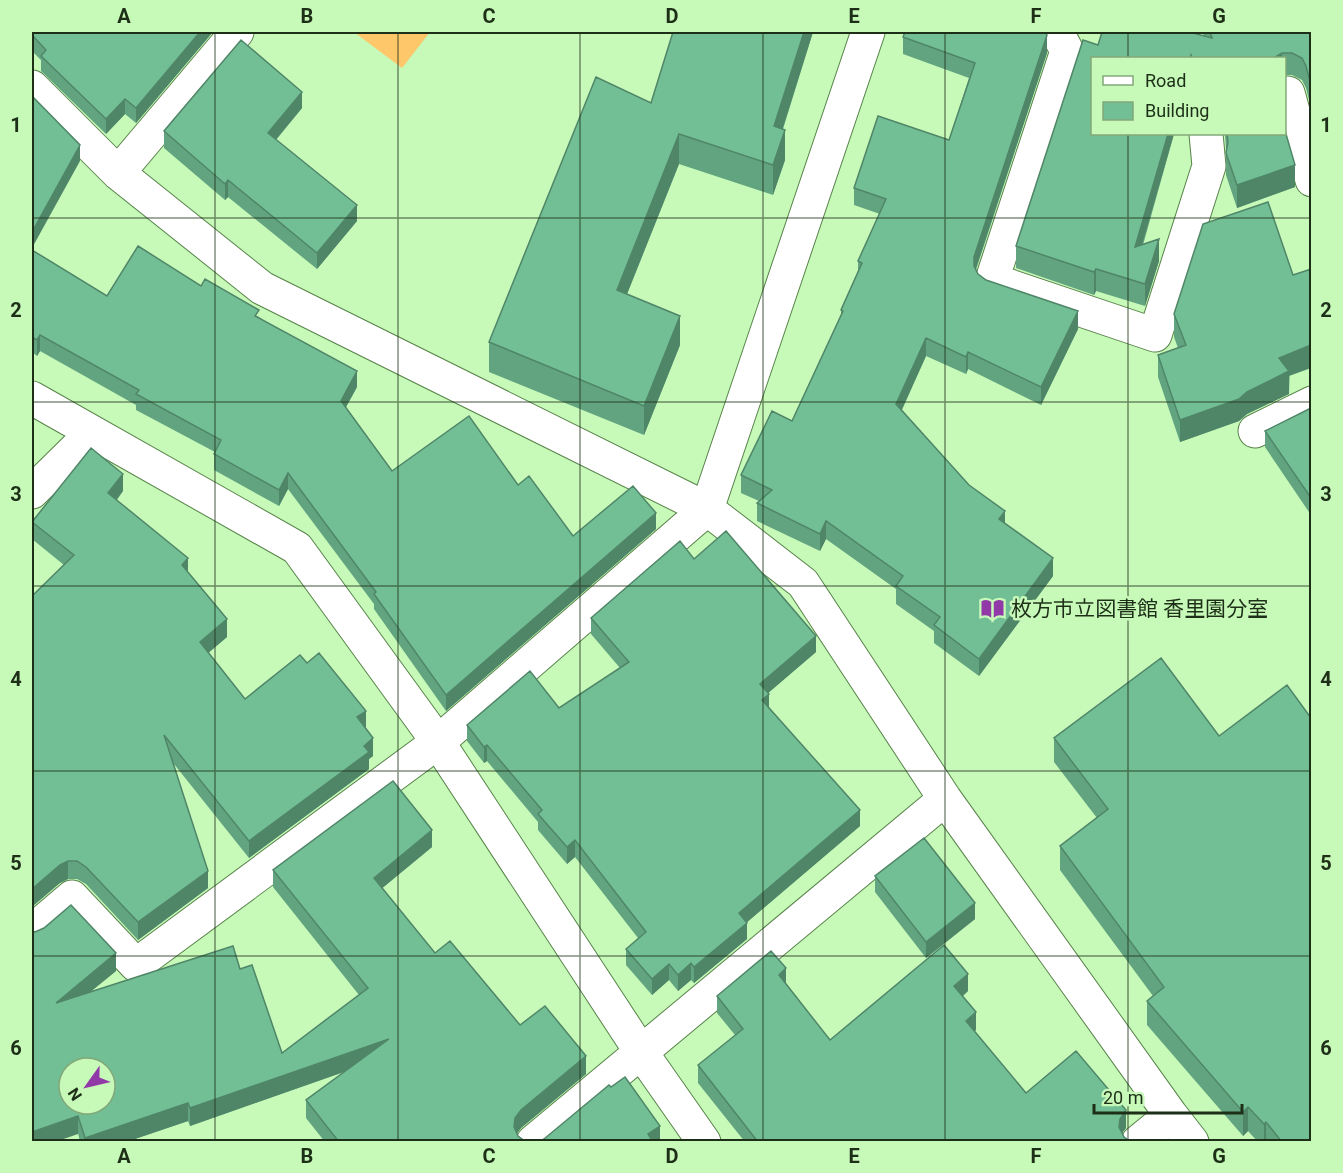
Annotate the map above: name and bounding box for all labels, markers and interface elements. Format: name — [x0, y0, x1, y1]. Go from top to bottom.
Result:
text: A — [117, 4, 131, 28]
text: B — [301, 4, 313, 28]
text: C — [482, 4, 496, 28]
text: D — [666, 4, 679, 28]
text: E — [848, 4, 860, 28]
text: F — [1031, 4, 1042, 28]
text: G — [1212, 4, 1226, 28]
legend — [1091, 57, 1286, 135]
text: Road — [1145, 70, 1186, 91]
text: Building — [1145, 100, 1209, 121]
text: 1 — [10, 113, 22, 137]
text: 1 — [1320, 113, 1332, 137]
text: 2 — [10, 298, 22, 322]
text: 2 — [1320, 298, 1332, 322]
text: 3 — [10, 482, 22, 506]
text: 3 — [1320, 482, 1332, 506]
library icon: 枚方市立図書館 香里園分室 — [980, 596, 1006, 622]
place label: 枚方市立図書館 香里園分室 — [1011, 597, 1268, 621]
text: 4 — [10, 667, 22, 691]
text: 4 — [1320, 667, 1332, 691]
text: 5 — [10, 851, 22, 875]
text: 5 — [1320, 851, 1332, 875]
text: 6 — [10, 1036, 22, 1060]
text: 6 — [1320, 1036, 1332, 1060]
north arrow — [57, 1056, 117, 1116]
scale bar — [1094, 1077, 1242, 1115]
text: N — [64, 1084, 86, 1104]
text: 20 m — [1103, 1087, 1143, 1108]
text: A — [117, 1144, 131, 1168]
text: B — [301, 1144, 313, 1168]
text: C — [482, 1144, 496, 1168]
text: D — [666, 1144, 679, 1168]
text: E — [848, 1144, 860, 1168]
text: F — [1031, 1144, 1042, 1168]
text: G — [1212, 1144, 1226, 1168]

